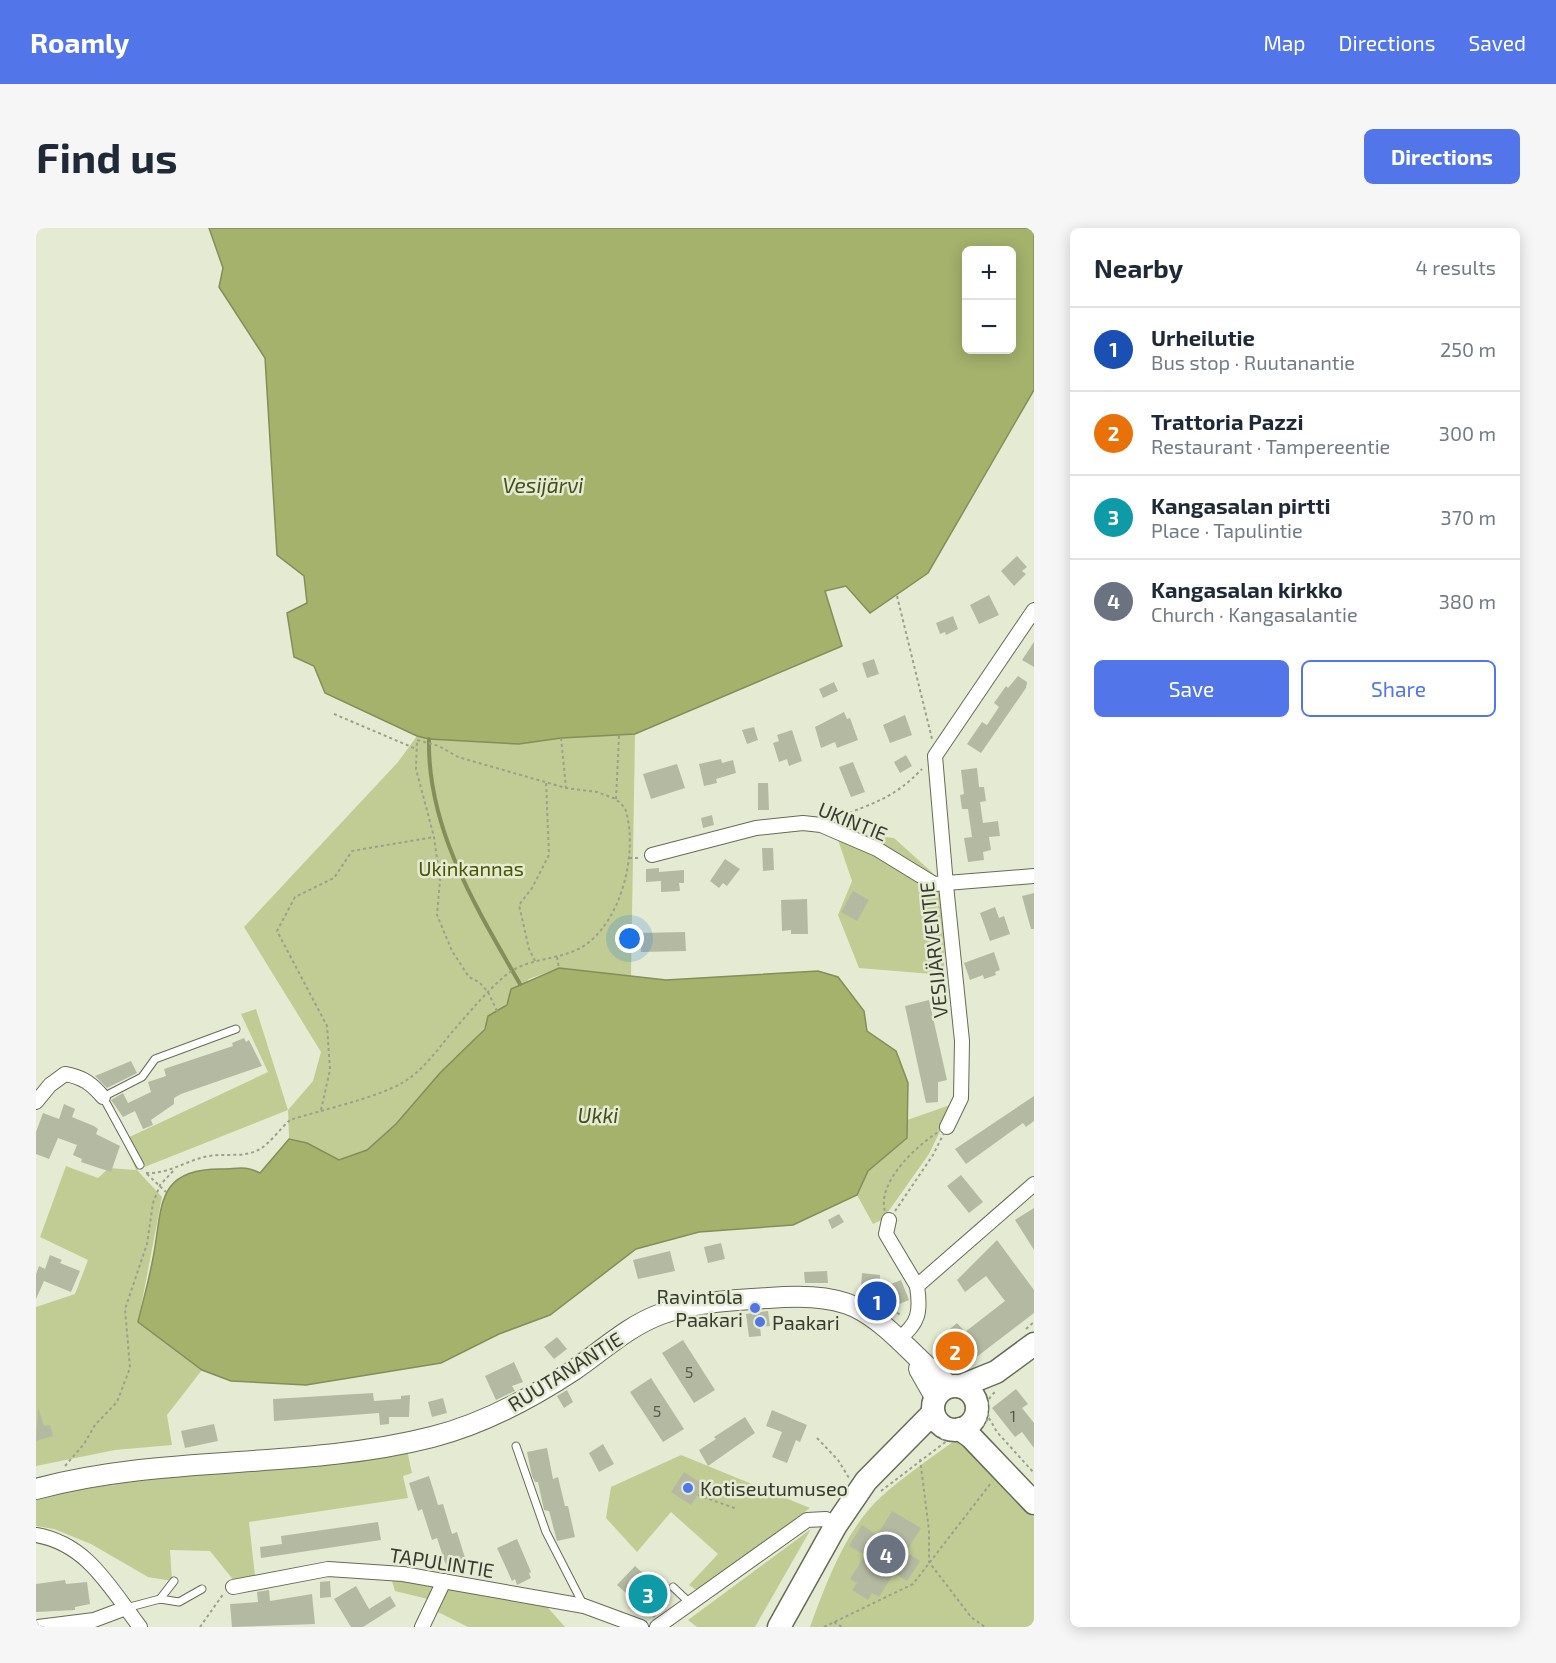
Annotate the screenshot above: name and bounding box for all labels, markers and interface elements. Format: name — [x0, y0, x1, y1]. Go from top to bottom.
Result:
text: Roamly — [30, 25, 129, 59]
text: Map — [1263, 30, 1306, 55]
text: Directions — [1339, 30, 1435, 55]
text: Saved — [1468, 30, 1526, 55]
button: Directions — [1364, 129, 1520, 184]
text: Find us — [36, 131, 178, 181]
map controls — [962, 246, 1016, 354]
button: + — [962, 246, 1016, 300]
text: Nearby — [1094, 252, 1183, 283]
text: 4 results — [1416, 255, 1496, 279]
button: − — [962, 300, 1016, 354]
text: Urheilutie — [1151, 324, 1255, 350]
text: 1 — [1109, 337, 1118, 361]
text: 250 m — [1440, 337, 1496, 361]
text: Bus stop · Ruutanantie — [1151, 350, 1355, 374]
text: Trattoria Pazzi — [1151, 408, 1303, 434]
text: 2 — [1108, 421, 1119, 445]
text: 300 m — [1439, 421, 1496, 445]
text: Restaurant · Tampereentie — [1151, 434, 1390, 458]
water label: Vesijärvi — [503, 472, 583, 498]
text: Kangasalan pirtti — [1151, 492, 1331, 518]
text: 3 — [1108, 505, 1119, 529]
text: 370 m — [1441, 505, 1496, 529]
text: Place · Tapulintie — [1151, 518, 1303, 542]
text: Kangasalan kirkko — [1151, 576, 1343, 602]
text: 4 — [1107, 589, 1120, 613]
text: 380 m — [1439, 589, 1496, 613]
text: Church · Kangasalantie — [1151, 602, 1358, 626]
button: Save — [1094, 660, 1289, 717]
button: Share — [1301, 660, 1496, 717]
street label: UKINTIE — [815, 796, 891, 846]
park label: Ukinkannas — [418, 856, 524, 880]
street label: VESIJÄRVENTIE — [914, 881, 952, 1019]
your location — [615, 924, 644, 953]
water label: Ukki — [578, 1102, 619, 1127]
pin: 1 — [858, 1278, 896, 1324]
place label: Ravintola Paakari — [657, 1284, 743, 1331]
marker: Ravintola Paakari — [748, 1301, 762, 1315]
place label: Paakari — [772, 1310, 840, 1334]
marker: Paakari — [753, 1315, 767, 1329]
street label: RUUTANANTIE — [503, 1326, 627, 1416]
pin: 2 — [936, 1328, 974, 1374]
house number: 5 — [685, 1362, 693, 1381]
house number: 5 — [653, 1401, 661, 1420]
house number: 1 — [1010, 1406, 1016, 1425]
place label: Kotiseutumuseo — [700, 1476, 848, 1500]
marker: Kotiseutumuseo — [681, 1481, 695, 1495]
pin: 4 — [866, 1532, 906, 1576]
street label: TAPULINTIE — [388, 1542, 496, 1582]
pin: 3 — [628, 1572, 668, 1616]

